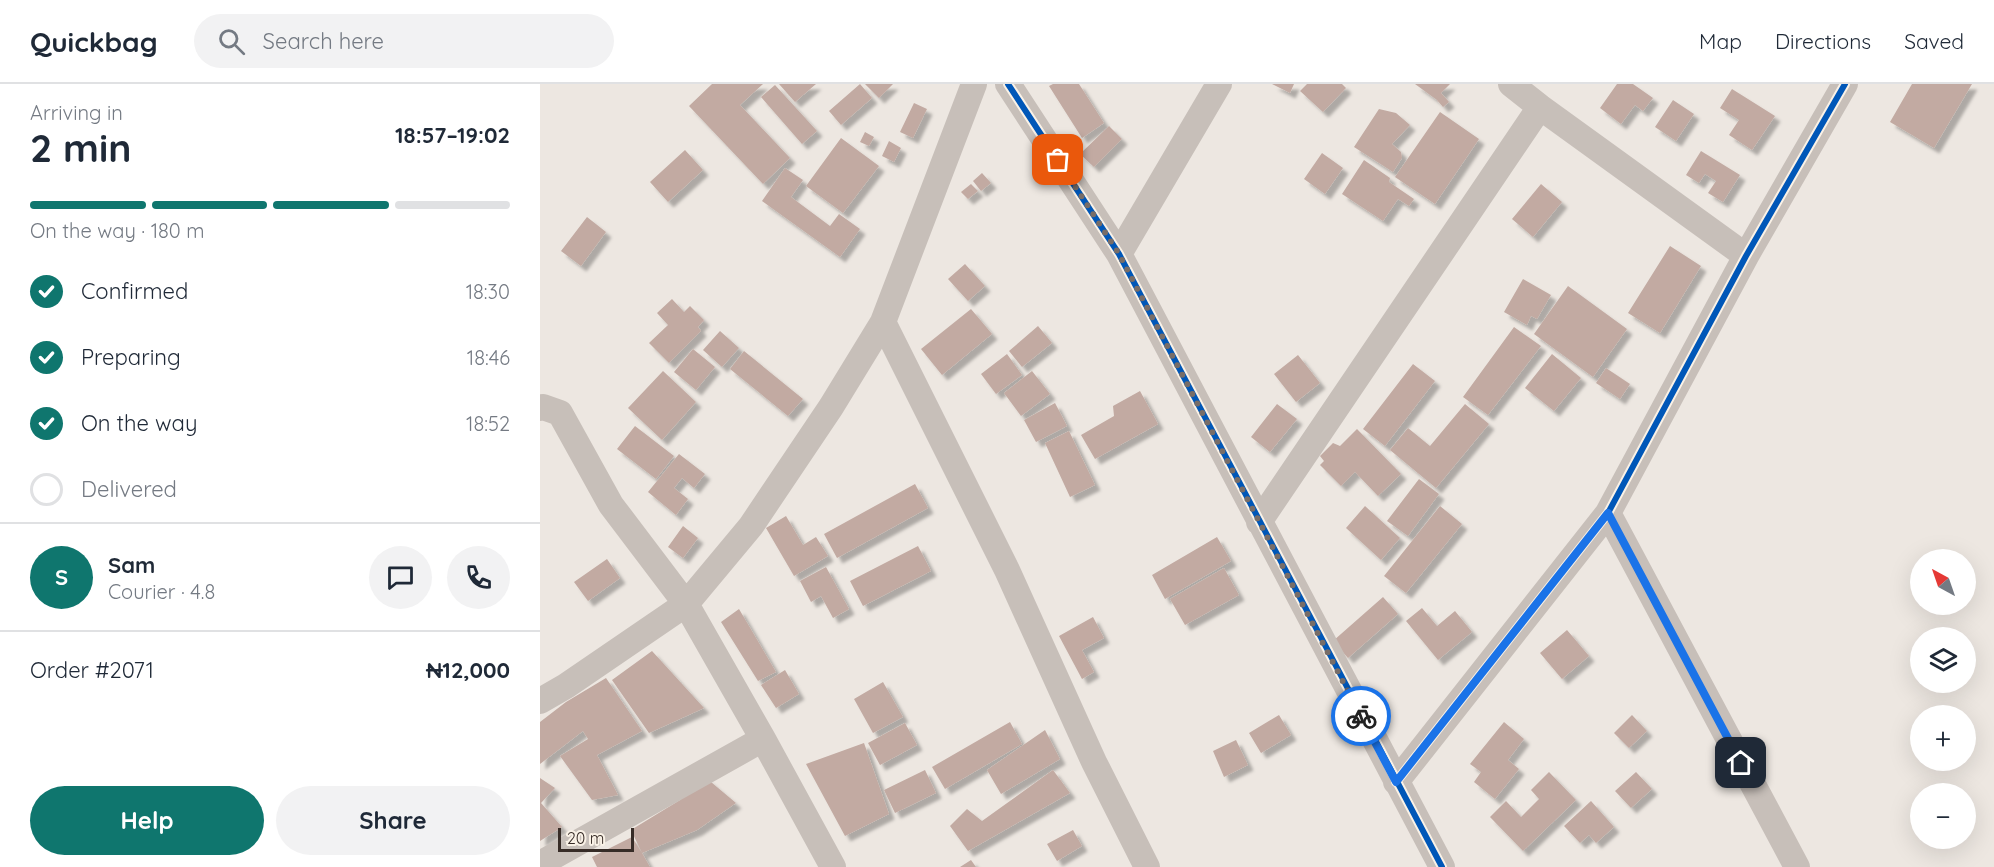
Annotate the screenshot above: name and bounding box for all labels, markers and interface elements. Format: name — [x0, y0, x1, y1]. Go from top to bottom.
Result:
search box — [194, 14, 614, 68]
text: Quickbag — [30, 24, 158, 59]
icon: search — [215, 25, 248, 58]
text: Search here — [263, 27, 384, 55]
text: Map — [1699, 28, 1742, 54]
text: Directions — [1775, 28, 1871, 54]
text: Saved — [1904, 28, 1964, 54]
text: Arriving in — [30, 100, 123, 125]
text: 18:57–19:02 — [395, 121, 510, 149]
text: 2 min — [30, 123, 132, 172]
pin — [1032, 134, 1083, 185]
icon: bag — [1041, 143, 1074, 176]
text: On the way · 180 m — [30, 218, 204, 243]
icon: check — [30, 275, 63, 308]
text: Confirmed — [81, 277, 188, 305]
text: 18:30 — [466, 279, 510, 304]
icon: check — [30, 341, 63, 374]
text: Preparing — [81, 343, 181, 371]
text: 18:46 — [467, 345, 510, 370]
icon: check — [30, 407, 63, 440]
text: On the way — [81, 409, 197, 437]
text: 18:52 — [466, 411, 510, 436]
text: Delivered — [81, 475, 177, 503]
button: chat — [369, 546, 432, 609]
button: phone — [447, 546, 510, 609]
north arrow — [1910, 549, 1976, 615]
map controls — [1910, 549, 1976, 849]
text: Sam — [108, 551, 155, 579]
text: S — [55, 563, 68, 591]
text: Courier · 4.8 — [108, 579, 215, 604]
button: layers — [1910, 627, 1976, 693]
text: Order #2071 — [30, 656, 154, 684]
text: ₦12,000 — [426, 656, 510, 684]
courier — [1331, 686, 1391, 746]
icon: bike — [1345, 700, 1378, 733]
button: + — [1910, 705, 1976, 771]
pin — [1715, 737, 1766, 788]
icon: home — [1724, 746, 1757, 779]
button: − — [1910, 783, 1976, 849]
button: Help — [30, 786, 264, 855]
button: Share — [276, 786, 510, 855]
scale bar — [558, 825, 634, 852]
text: 20 m — [567, 828, 604, 848]

